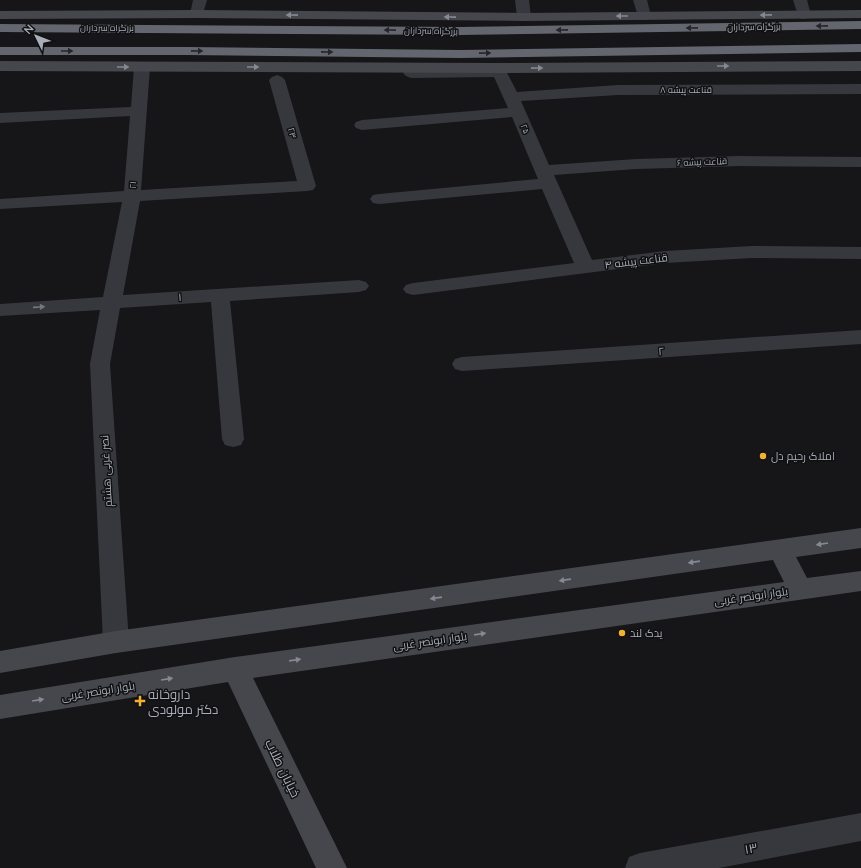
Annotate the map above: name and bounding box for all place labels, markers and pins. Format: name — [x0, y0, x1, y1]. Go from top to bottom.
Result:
place label: املاک رحیم دل — [771, 449, 835, 464]
marker: املاک رحیم دل — [758, 451, 768, 461]
place label: یدک لند — [630, 626, 663, 640]
marker: یدک لند — [617, 628, 627, 638]
place label: داروخانه دکتر مولودی — [148, 686, 218, 717]
marker: داروخانه دکتر مولودی — [135, 696, 145, 706]

